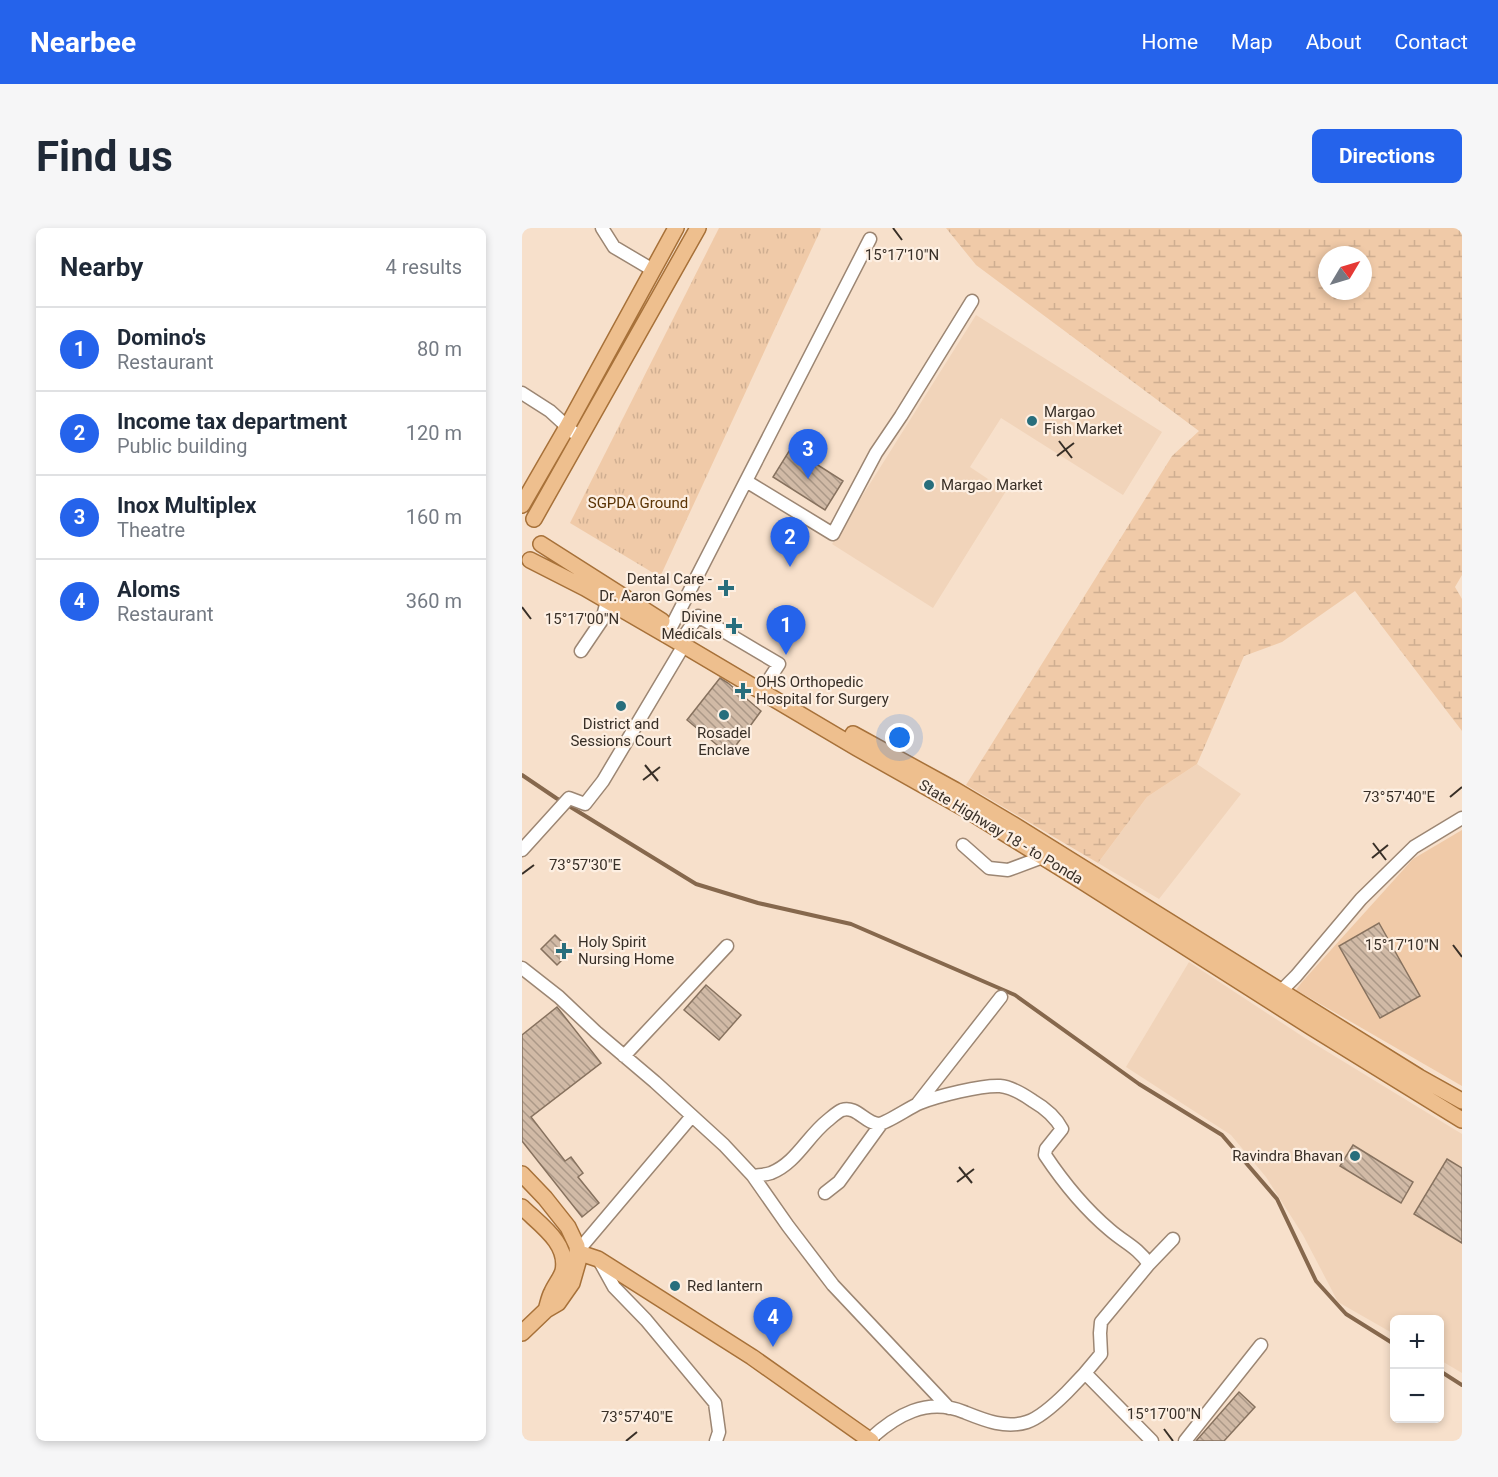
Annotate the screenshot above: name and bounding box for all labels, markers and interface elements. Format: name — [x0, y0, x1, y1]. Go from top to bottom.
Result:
text: Nearbee — [30, 26, 136, 59]
text: Home — [1142, 30, 1198, 54]
text: Map — [1231, 30, 1273, 54]
text: About — [1306, 30, 1362, 54]
text: Contact — [1395, 30, 1468, 54]
button: Directions — [1312, 129, 1462, 183]
text: Find us — [36, 132, 173, 181]
text: 15°17'10"N — [865, 246, 939, 264]
north arrow — [1318, 246, 1372, 300]
text: Nearby — [60, 252, 143, 282]
text: 4 results — [386, 255, 462, 279]
text: Domino's — [117, 325, 206, 350]
text: 1 — [74, 337, 85, 361]
text: 80 m — [417, 337, 462, 361]
text: Restaurant — [117, 350, 214, 374]
place label: Margao Fish Market — [1044, 403, 1122, 438]
text: Income tax department — [117, 409, 347, 434]
marker: Margao Fish Market — [1025, 414, 1039, 428]
text: 2 — [74, 421, 85, 445]
text: 120 m — [406, 421, 462, 445]
pin: 3 — [788, 430, 828, 479]
text: Public building — [117, 434, 247, 458]
place label: Margao Market — [941, 476, 1043, 494]
marker: Margao Market — [922, 478, 936, 492]
text: Inox Multiplex — [117, 493, 257, 518]
park label: SGPDA Ground — [588, 494, 688, 512]
text: 3 — [74, 505, 85, 529]
text: 160 m — [406, 505, 462, 529]
text: Theatre — [117, 518, 185, 542]
pin: 2 — [770, 518, 810, 567]
place label: Dental Care - Dr. Aaron Gomes — [599, 570, 712, 605]
text: Aloms — [117, 577, 180, 602]
marker: Dental Care - Dr. Aaron Gomes — [717, 579, 735, 597]
text: 4 — [74, 589, 85, 613]
text: 360 m — [406, 589, 462, 613]
text: Restaurant — [117, 602, 214, 626]
pin: 1 — [766, 606, 806, 655]
place label: Divine Medicals — [661, 608, 722, 643]
text: 15°17'00"N — [545, 610, 619, 628]
marker: Divine Medicals — [727, 619, 741, 633]
place label: OHS Orthopedic Hospital for Surgery — [756, 673, 889, 708]
marker: OHS Orthopedic Hospital for Surgery — [734, 682, 752, 700]
marker: District and Sessions Court — [614, 699, 628, 713]
marker: Rosadel Enclave — [717, 708, 731, 722]
place label: District and Sessions Court — [570, 715, 672, 750]
your location — [885, 723, 914, 752]
place label: Rosadel Enclave — [697, 724, 751, 759]
street label: State Highway 18 - to Ponda — [916, 776, 1086, 888]
text: 73°57'40"E — [1363, 788, 1436, 806]
text: 73°57'30"E — [549, 856, 622, 874]
place label: Holy Spirit Nursing Home — [578, 933, 674, 968]
text: 15°17'10"N — [1365, 936, 1439, 954]
marker: Holy Spirit Nursing Home — [555, 942, 573, 960]
place label: Ravindra Bhavan — [1232, 1147, 1343, 1165]
marker: Ravindra Bhavan — [1348, 1149, 1362, 1163]
place label: Red lantern — [687, 1277, 763, 1295]
marker: Red lantern — [668, 1279, 682, 1293]
pin: 4 — [754, 1298, 792, 1347]
map controls — [1390, 1315, 1444, 1423]
button: + — [1390, 1315, 1444, 1369]
button: − — [1390, 1369, 1444, 1423]
text: 15°17'00"N — [1127, 1405, 1201, 1423]
text: 73°57'40"E — [601, 1408, 674, 1426]

